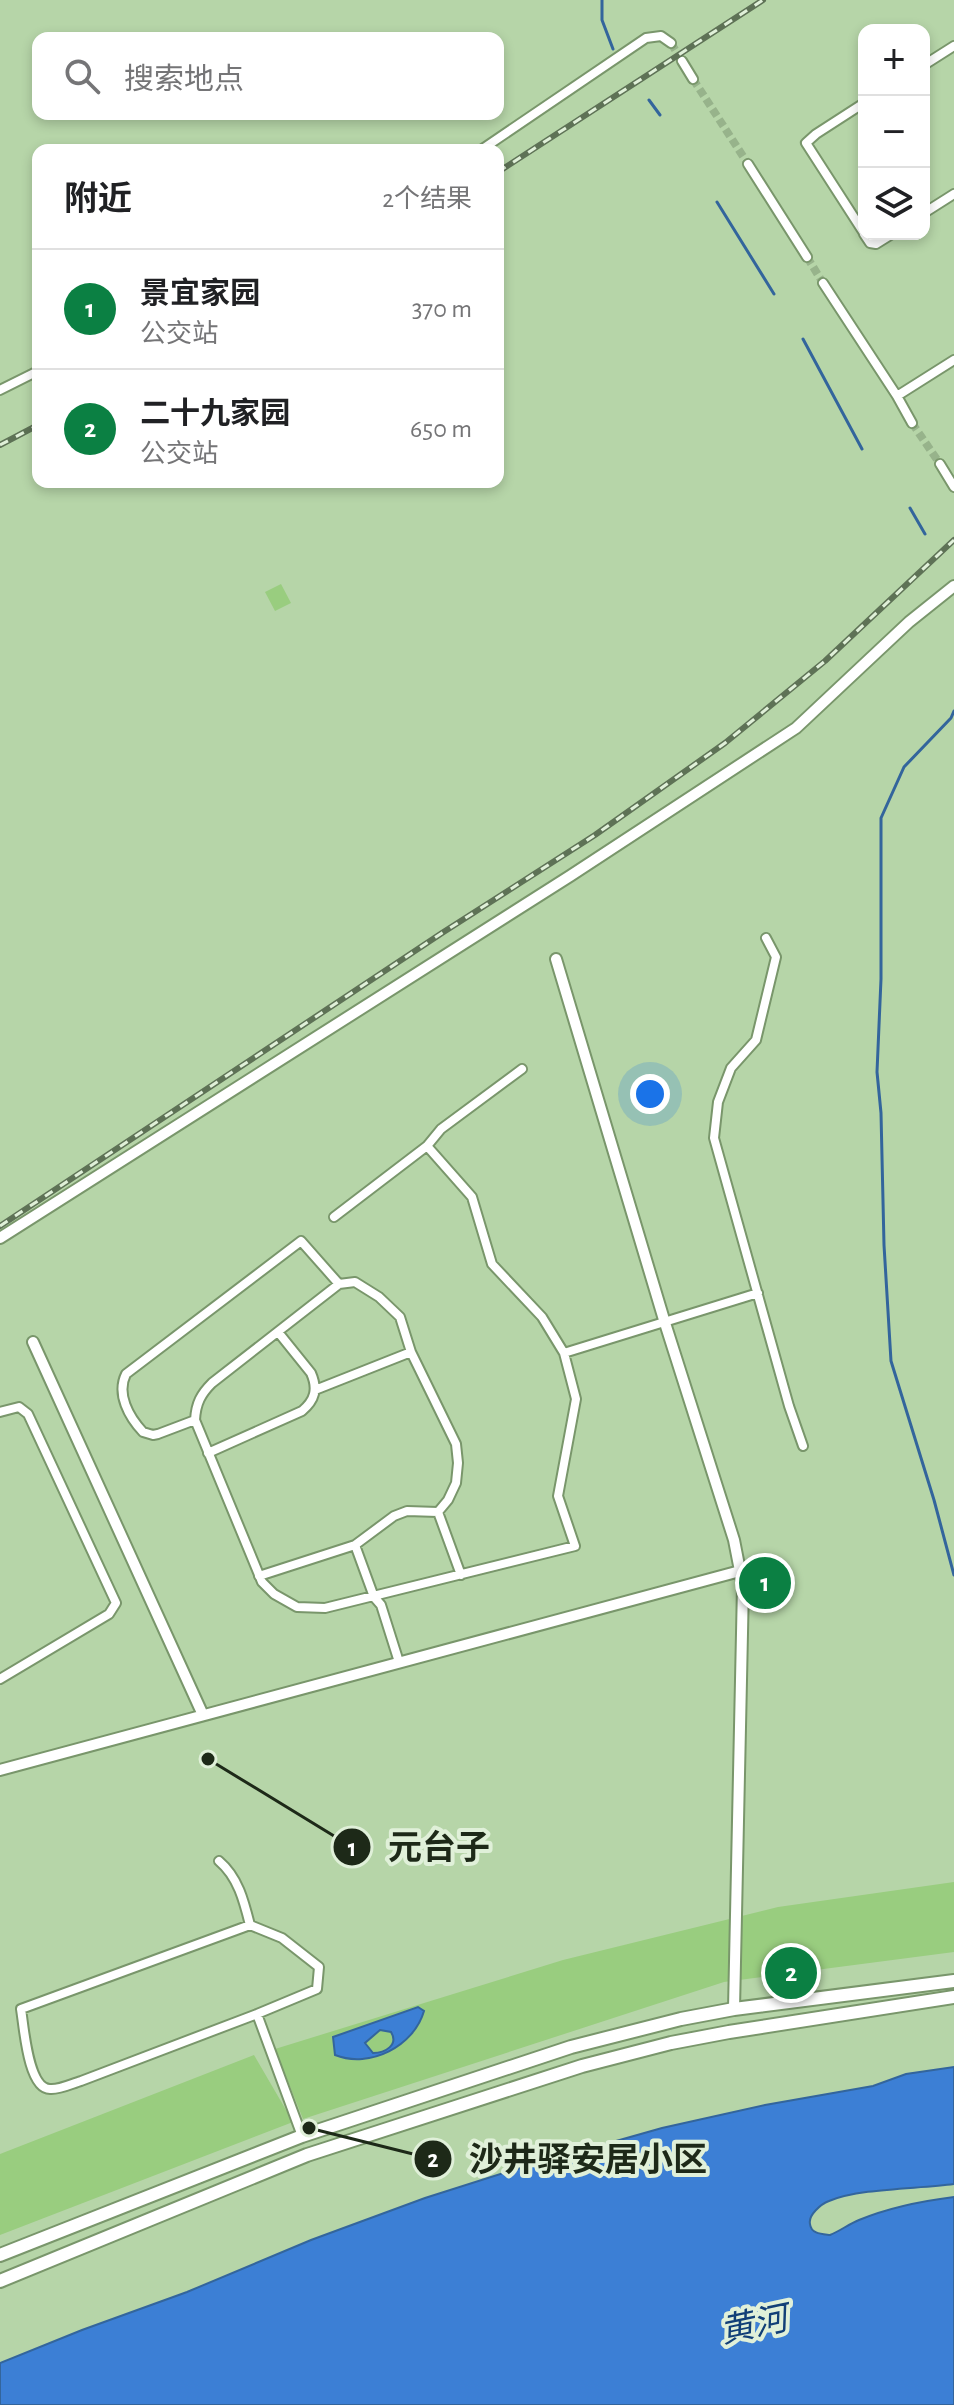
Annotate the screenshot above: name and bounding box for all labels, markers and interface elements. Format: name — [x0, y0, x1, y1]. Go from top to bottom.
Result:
map controls — [858, 24, 930, 240]
button: + — [858, 24, 930, 96]
search box — [32, 32, 504, 120]
icon: search — [60, 54, 104, 98]
text: 搜索地点 — [124, 65, 244, 95]
button: − — [858, 96, 930, 168]
button: layers — [858, 168, 930, 240]
text: 附近 — [64, 183, 132, 217]
text: 2个结果 — [382, 186, 472, 212]
text: 景宜家园 — [140, 279, 260, 309]
text: 1 — [85, 296, 95, 322]
text: 370 m — [412, 296, 472, 322]
text: 公交站 — [140, 321, 218, 347]
text: 二十九家园 — [140, 399, 290, 429]
text: 2 — [84, 416, 96, 442]
text: 650 m — [410, 416, 472, 442]
text: 公交站 — [140, 441, 218, 467]
your location — [630, 1074, 670, 1114]
pin: 1 — [739, 1553, 791, 1613]
callout: 元台子 — [332, 1818, 506, 1876]
text: 元台子 — [388, 1829, 490, 1866]
text: 1 — [348, 1837, 356, 1861]
pin: 2 — [765, 1943, 817, 2003]
callout: 沙井驿安居小区 — [413, 2130, 723, 2188]
text: 沙井驿安居小区 — [469, 2142, 707, 2178]
text: 2 — [427, 2148, 439, 2172]
water label: 黄河 — [717, 2299, 797, 2350]

